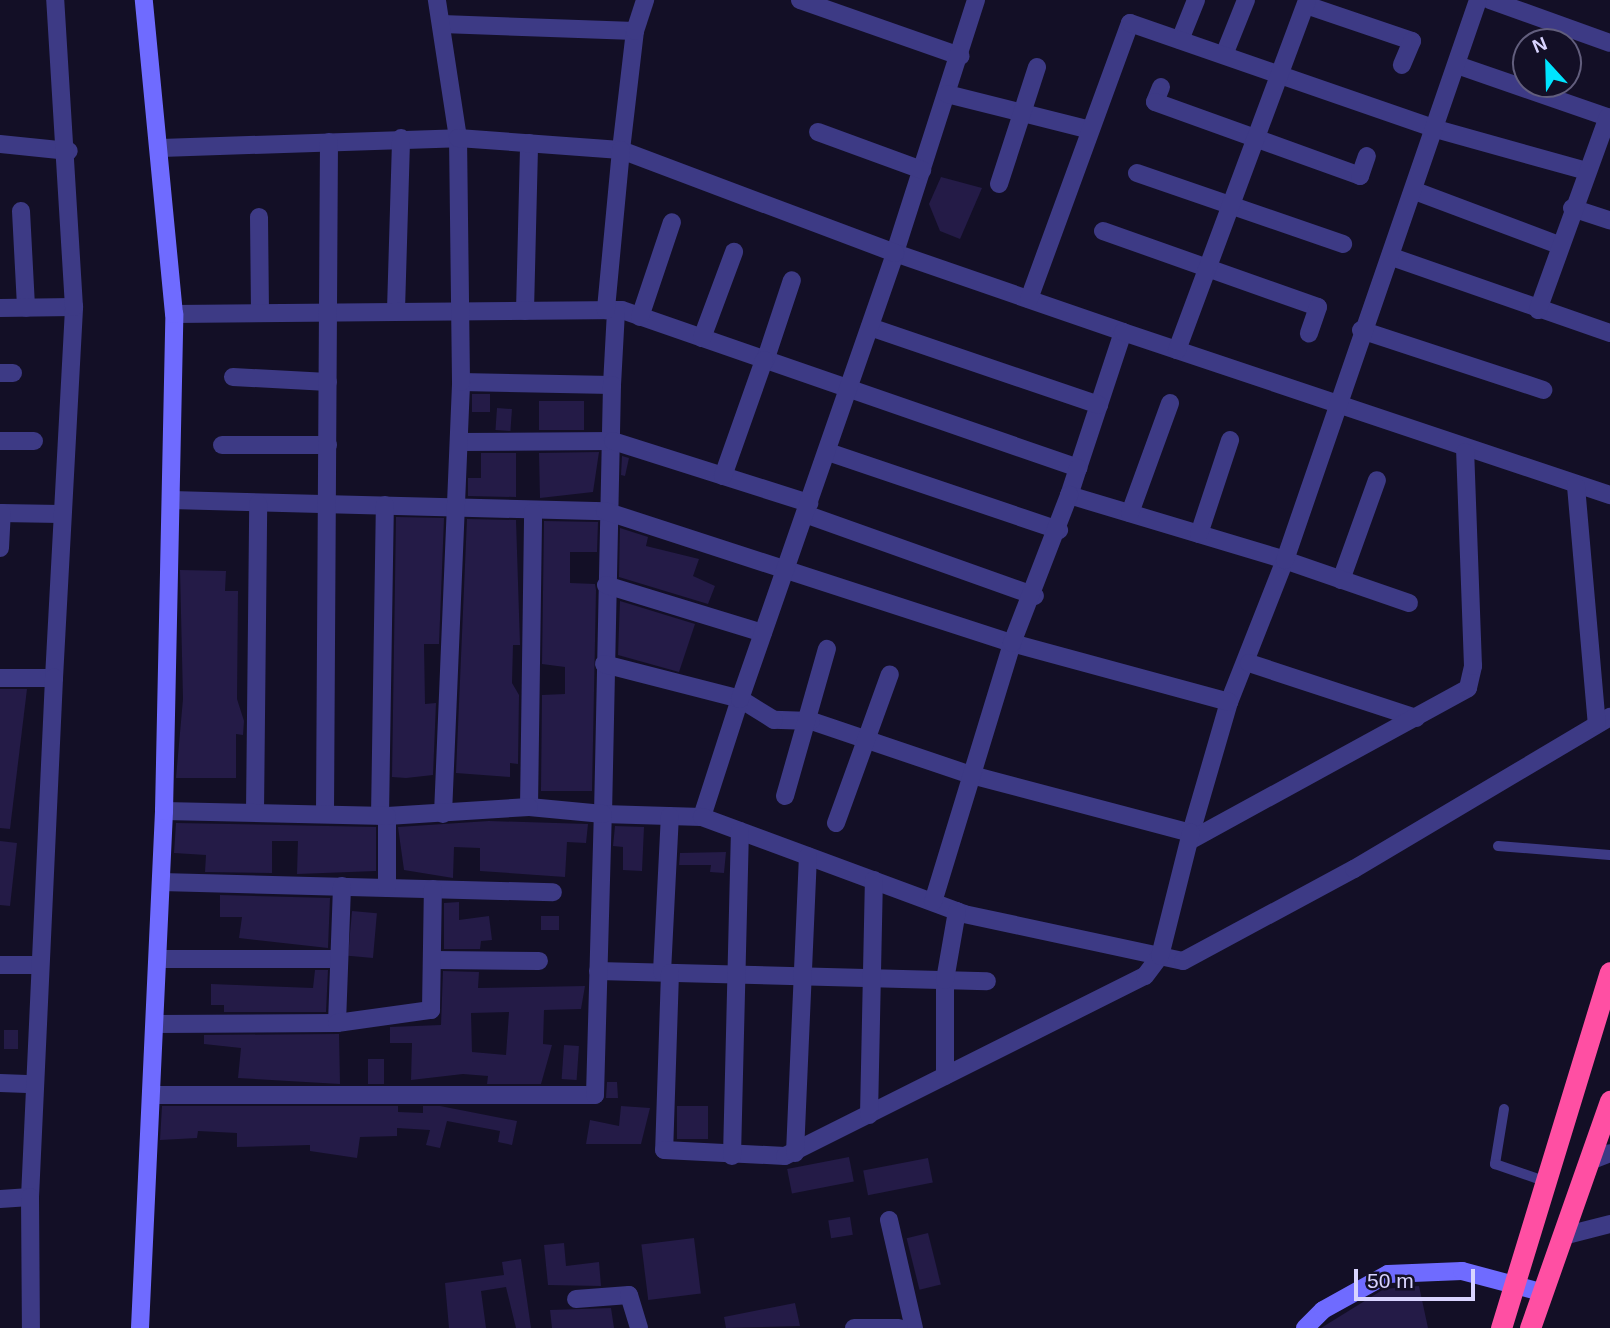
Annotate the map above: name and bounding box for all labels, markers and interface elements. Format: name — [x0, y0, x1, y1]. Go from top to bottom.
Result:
north arrow — [1512, 28, 1582, 98]
text: N — [1529, 33, 1550, 57]
scale bar — [1358, 1254, 1479, 1298]
text: 50 m — [1367, 1269, 1414, 1292]

